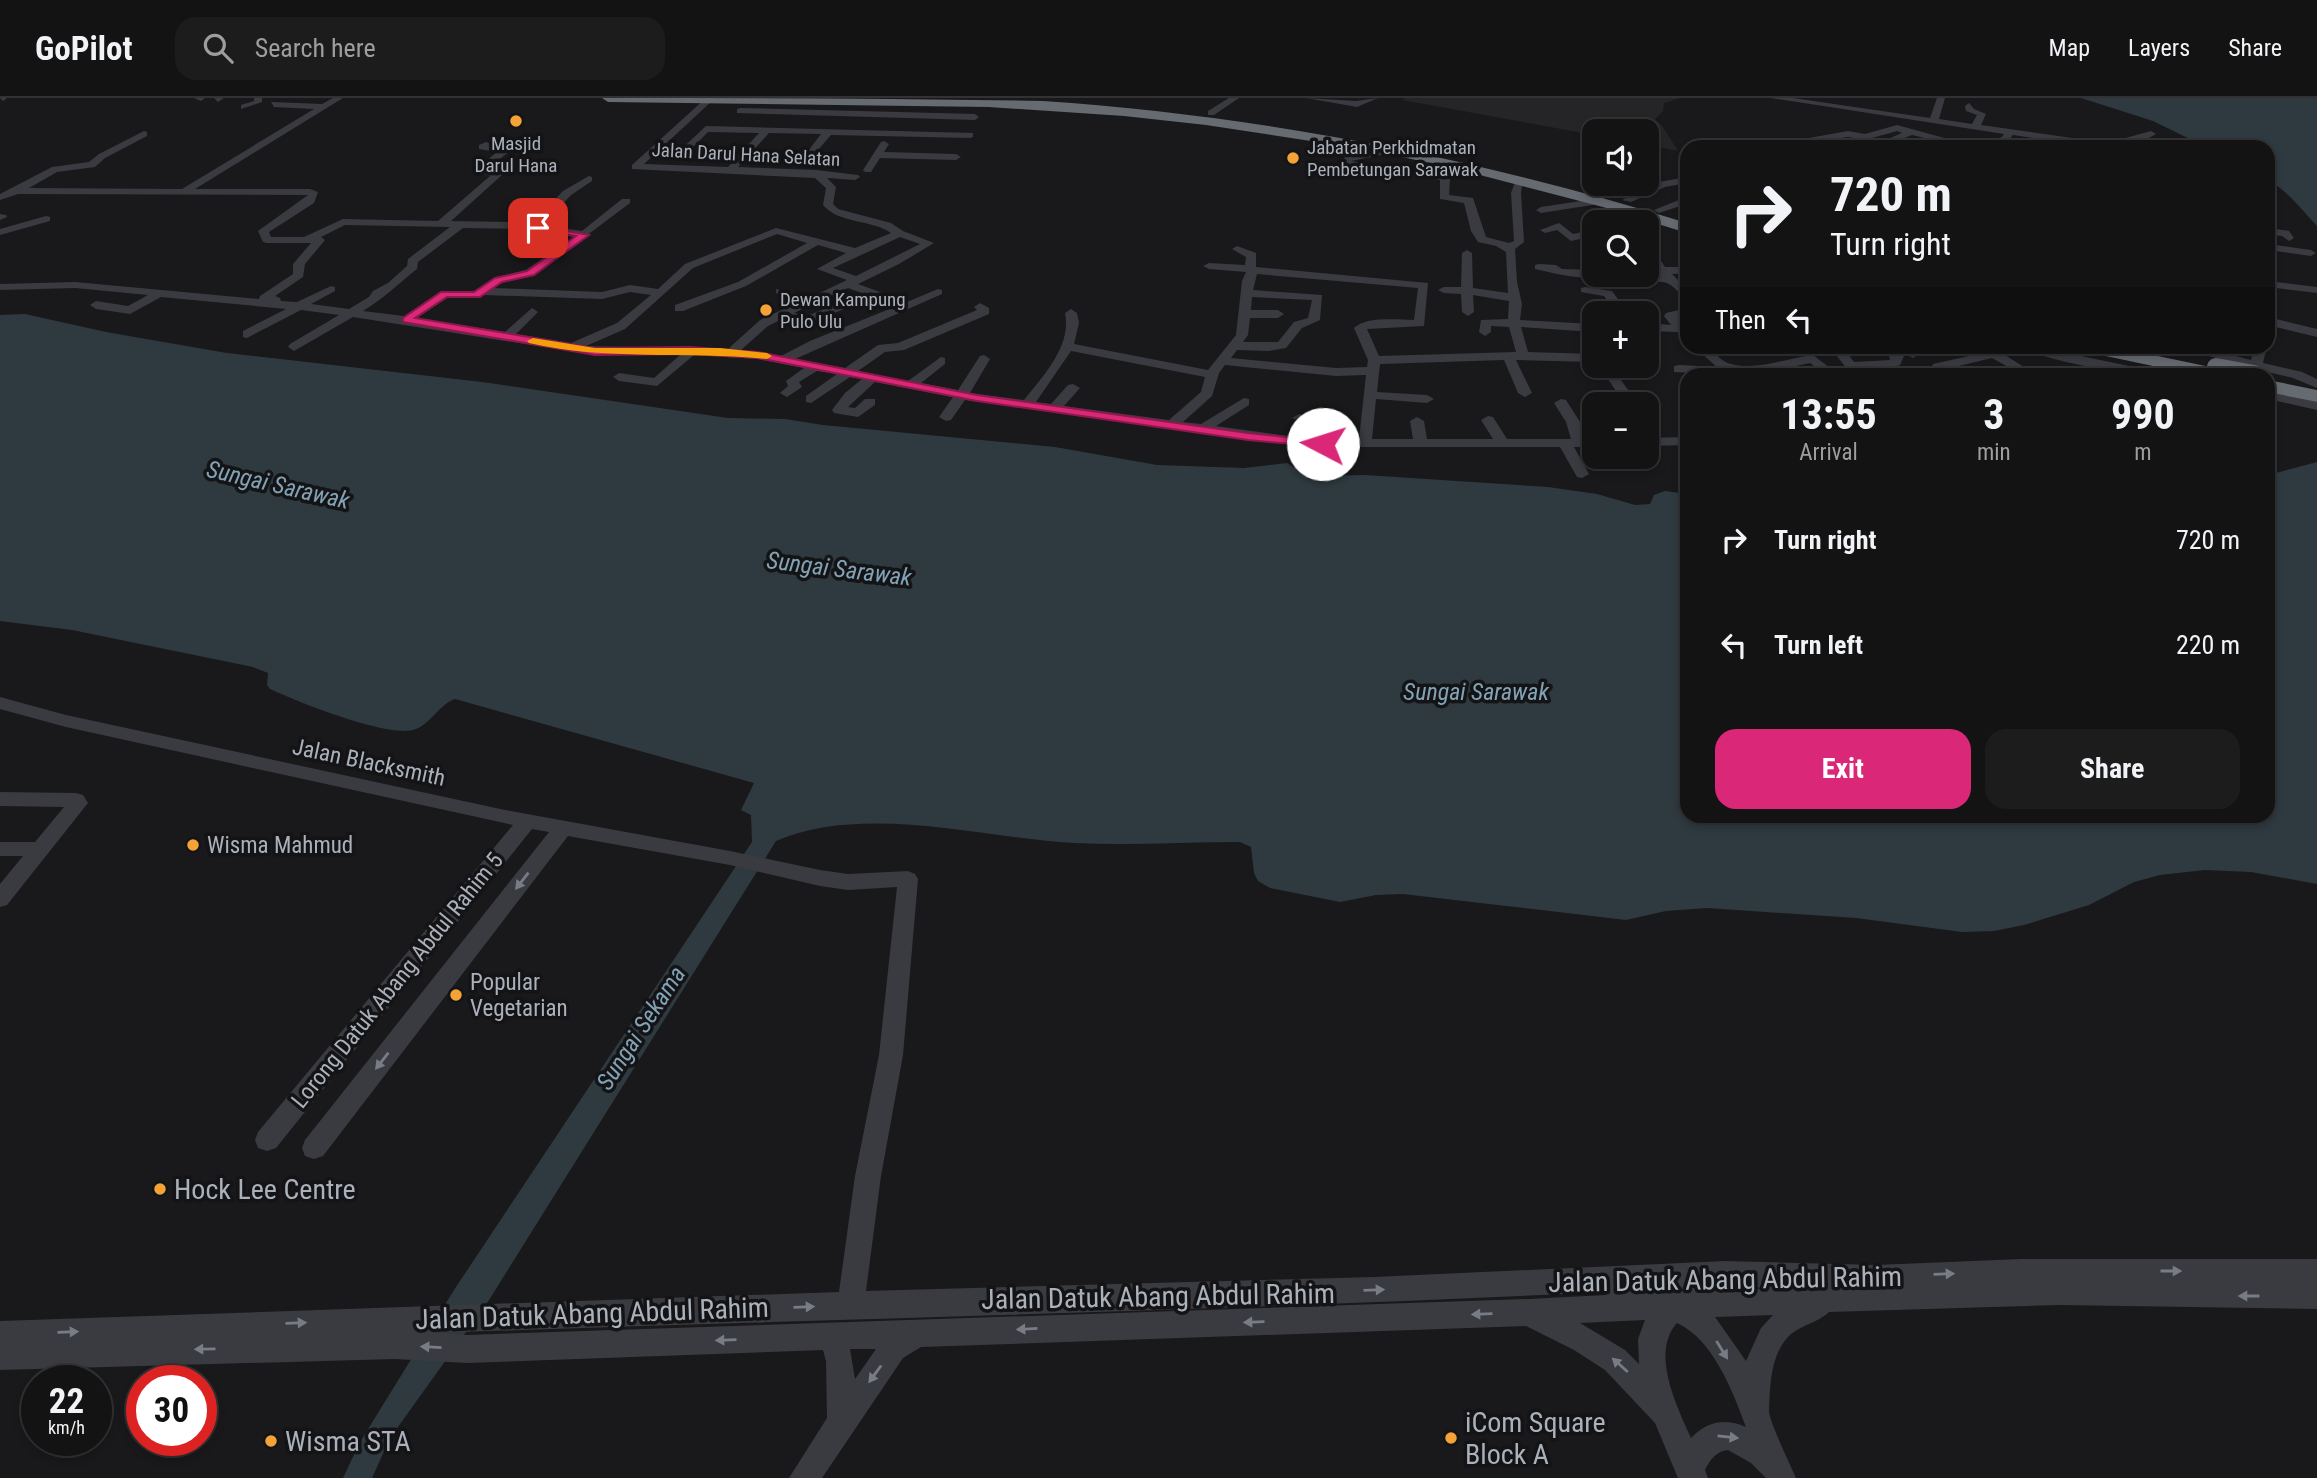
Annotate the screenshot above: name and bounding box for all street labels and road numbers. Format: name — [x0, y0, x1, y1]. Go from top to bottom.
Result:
street label: Jalan Darul Hana Selatan — [651, 138, 841, 171]
street label: Jalan Blacksmith — [290, 733, 448, 792]
street label: Lorong Datuk Abang Abdul Rahim 5 — [286, 847, 509, 1114]
street label: Jalan Datuk Abang Abdul Rahim — [1548, 1260, 1902, 1299]
street label: Jalan Datuk Abang Abdul Rahim — [981, 1277, 1335, 1316]
street label: Jalan Datuk Abang Abdul Rahim — [415, 1291, 769, 1336]

